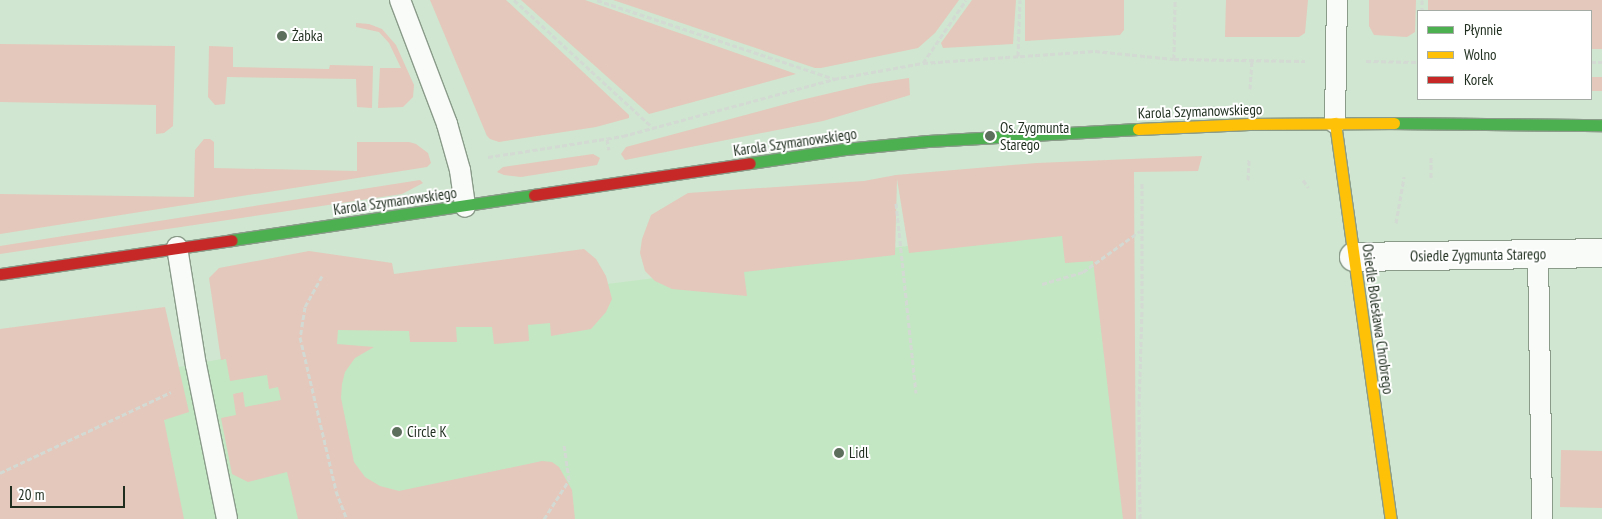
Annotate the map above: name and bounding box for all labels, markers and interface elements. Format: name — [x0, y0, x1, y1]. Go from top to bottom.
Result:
legend — [1417, 10, 1592, 100]
text: Płynnie — [1464, 20, 1503, 39]
place label: Żabka — [292, 27, 323, 45]
marker: Żabka — [276, 30, 288, 42]
text: Wolno — [1464, 45, 1497, 64]
text: Korek — [1464, 70, 1493, 89]
street label: Karola Szymanowskiego — [1138, 100, 1262, 122]
place label: Os. Zygmunta Starego — [1000, 118, 1071, 153]
street label: Karola Szymanowskiego — [732, 124, 858, 160]
marker: Os. Zygmunta Starego — [984, 130, 996, 142]
street label: Karola Szymanowskiego — [332, 183, 458, 219]
street label: Osiedle Bolesława Chrobrego — [1359, 243, 1397, 395]
street label: Osiedle Zygmunta Starego — [1410, 245, 1546, 265]
place label: Circle K — [407, 423, 447, 441]
marker: Circle K — [391, 426, 403, 438]
place label: Lidl — [849, 444, 868, 462]
marker: Lidl — [833, 447, 845, 459]
scale bar — [12, 476, 128, 508]
text: 20 m — [18, 485, 44, 504]

